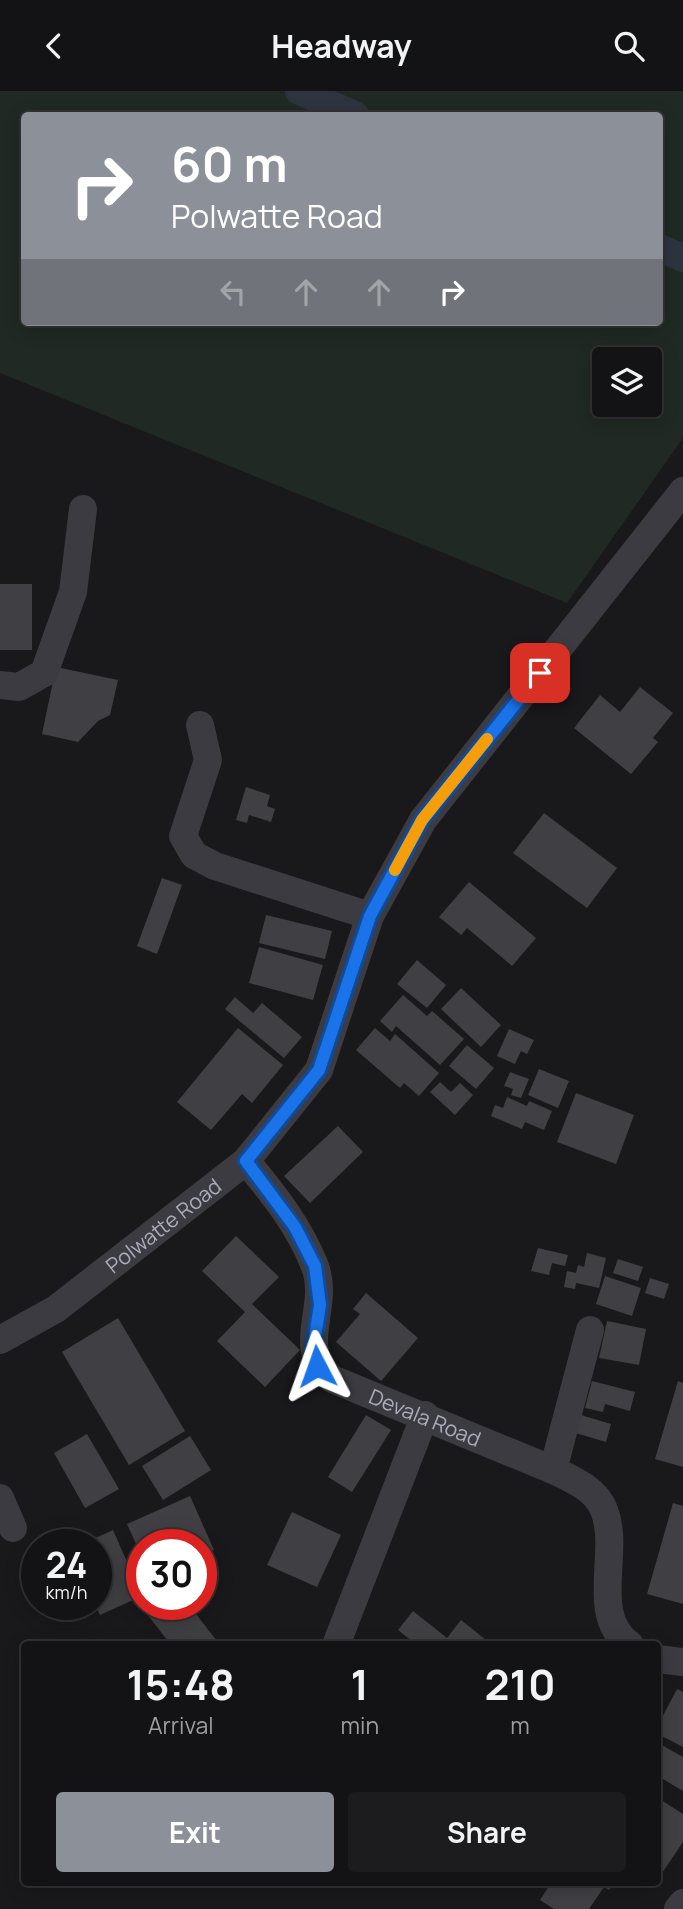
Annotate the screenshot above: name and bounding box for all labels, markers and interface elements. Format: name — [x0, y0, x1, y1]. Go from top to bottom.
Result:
text: Headway — [271, 24, 412, 68]
icon: back — [35, 27, 73, 65]
icon: search — [610, 27, 648, 65]
text: 60 m — [171, 130, 288, 197]
icon: right — [56, 140, 147, 231]
text: Polwatte Road — [171, 194, 383, 238]
icon: left — [214, 273, 252, 311]
icon: ahead — [287, 273, 325, 311]
icon: ahead — [360, 273, 398, 311]
icon: right — [433, 273, 471, 311]
map controls — [592, 347, 662, 417]
button: layers — [592, 347, 662, 417]
pin — [510, 643, 570, 703]
icon: arrive — [521, 654, 559, 692]
street label: Polwatte Road — [100, 1172, 227, 1279]
position arrow — [280, 1329, 354, 1403]
street label: Devala Road — [365, 1382, 485, 1453]
speed limit sign: 30 — [126, 1529, 217, 1620]
text: 24 — [46, 1541, 87, 1589]
text: km/h — [46, 1580, 87, 1604]
text: 15:48 — [126, 1655, 235, 1713]
text: 1 — [351, 1655, 369, 1713]
text: 210 — [485, 1655, 556, 1713]
text: Arrival — [148, 1709, 214, 1741]
text: min — [341, 1709, 379, 1741]
text: m — [510, 1709, 530, 1741]
button: Exit — [56, 1792, 334, 1872]
button: Share — [348, 1792, 626, 1872]

